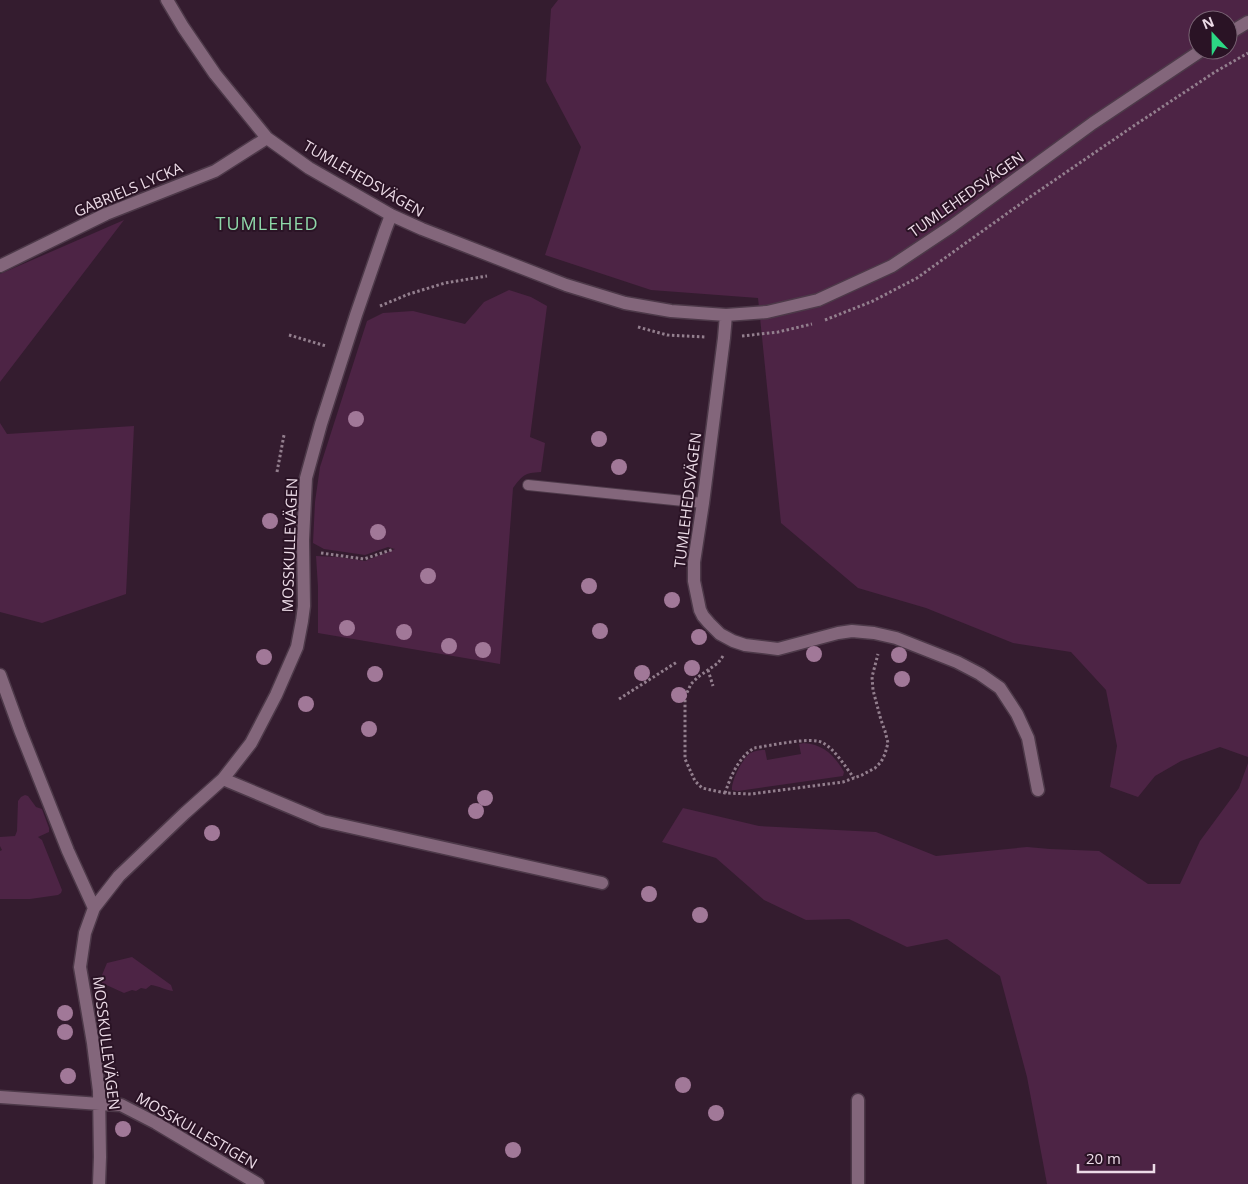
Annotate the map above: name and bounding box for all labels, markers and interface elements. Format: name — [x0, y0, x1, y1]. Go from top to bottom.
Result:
north arrow — [1188, 10, 1238, 60]
text: N — [1199, 12, 1217, 33]
street label: TUMLEHEDSVÄGEN — [300, 135, 428, 221]
street label: TUMLEHEDSVÄGEN — [904, 147, 1028, 241]
street label: GABRIELS LYCKA — [71, 157, 186, 221]
district label: TUMLEHED — [216, 211, 318, 235]
street label: TUMLEHEDSVÄGEN — [669, 431, 705, 569]
street label: MOSSKULLEVÄGEN — [277, 477, 301, 613]
street label: MOSSKULLEVÄGEN — [89, 975, 125, 1111]
street label: MOSSKULLESTIGEN — [133, 1087, 261, 1173]
scale bar — [1078, 1142, 1154, 1174]
text: 20 m — [1086, 1148, 1121, 1168]

